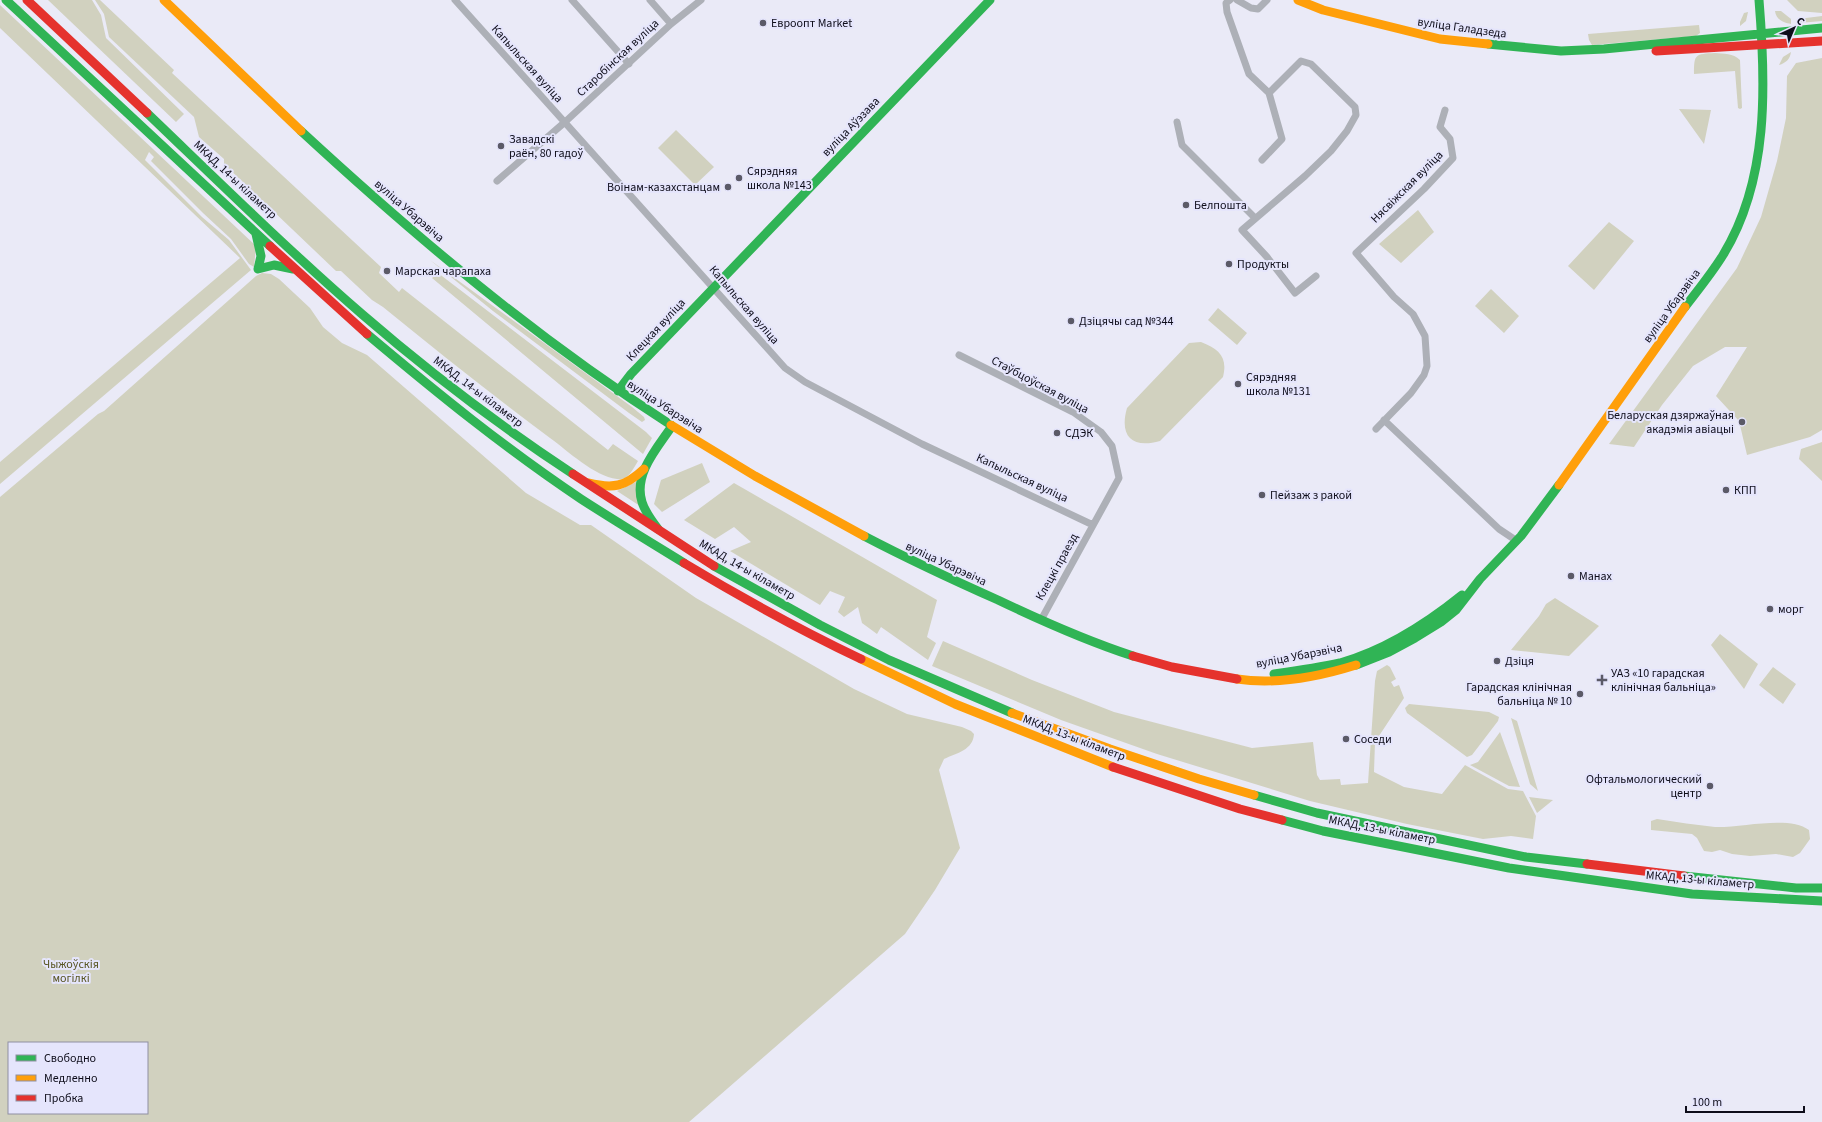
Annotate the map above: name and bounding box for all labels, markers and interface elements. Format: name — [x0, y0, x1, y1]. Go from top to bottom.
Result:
north arrow — [1774, 8, 1814, 48]
street label: вуліца Галадзеда — [1416, 13, 1508, 43]
text: С — [1793, 14, 1809, 29]
street label: Старобінская вуліца — [573, 15, 663, 101]
place label: Евроопт Market — [771, 15, 852, 32]
marker: Евроопт Market — [758, 18, 768, 28]
street label: Капыльская вуліца — [487, 21, 567, 107]
street label: вуліца Аўэзава — [818, 93, 884, 161]
place label: Завадскі раён, 80 гадоў — [509, 131, 583, 162]
street label: МКАД, 14-ы кіламетр — [189, 137, 281, 223]
marker: Завадскі раён, 80 гадоў — [496, 141, 506, 151]
street label: Нясвіжская вуліца — [1367, 147, 1447, 227]
place label: Сярэдняя школа №143 — [747, 163, 812, 194]
marker: Сярэдняя школа №143 — [734, 173, 744, 183]
street label: вуліца Убарэвіча — [370, 176, 448, 246]
place label: Воінам-казахстанцам — [607, 179, 720, 196]
marker: Воінам-казахстанцам — [723, 182, 733, 192]
place label: Белпошта — [1194, 197, 1247, 214]
marker: Белпошта — [1181, 200, 1191, 210]
place label: Продукты — [1237, 256, 1289, 273]
marker: Продукты — [1224, 259, 1234, 269]
street label: Капыльская вуліца — [705, 262, 783, 348]
place label: Марская чарапаха — [395, 263, 491, 280]
marker: Марская чарапаха — [382, 266, 392, 276]
street label: вуліца Убарэвіча — [1639, 266, 1705, 346]
street label: Клецкая вуліца — [622, 295, 690, 365]
place label: Дзіцячы сад №344 — [1079, 313, 1173, 330]
marker: Дзіцячы сад №344 — [1066, 316, 1076, 326]
street label: Стаўбцоўская вуліца — [988, 352, 1092, 418]
street label: МКАД, 14-ы кіламетр — [429, 353, 527, 432]
place label: Сярэдняя школа №131 — [1246, 369, 1311, 400]
street label: вуліца Убарэвіча — [624, 376, 706, 438]
marker: Сярэдняя школа №131 — [1233, 379, 1243, 389]
place label: Беларуская дзяржаўная акадэмія авіацыі — [1607, 407, 1734, 438]
marker: Беларуская дзяржаўная акадэмія авіацыі — [1737, 417, 1747, 427]
place label: СДЭК — [1065, 425, 1093, 442]
marker: СДЭК — [1052, 428, 1062, 438]
street label: Капыльская вуліца — [973, 449, 1071, 507]
place label: КПП — [1734, 482, 1756, 499]
marker: КПП — [1721, 485, 1731, 495]
place label: Пейзаж з ракой — [1270, 487, 1352, 504]
marker: Пейзаж з ракой — [1257, 490, 1267, 500]
street label: Клецкі праезд — [1032, 530, 1083, 604]
street label: МКАД, 14-ы кіламетр — [696, 535, 799, 605]
street label: вуліца Убарэвіча — [903, 538, 989, 590]
place label: Манах — [1579, 568, 1613, 585]
marker: Манах — [1566, 571, 1576, 581]
place label: морг — [1778, 601, 1804, 618]
marker: морг — [1765, 604, 1775, 614]
street label: вуліца Убарэвіча — [1254, 639, 1344, 673]
place label: Дзіця — [1505, 653, 1534, 670]
marker: Дзіця — [1492, 656, 1502, 666]
place label: УАЗ «10 гарадская клінічная бальніца» — [1611, 665, 1716, 696]
marker: УАЗ «10 гарадская клінічная бальніца» — [1596, 674, 1608, 686]
place label: Гарадская клінічная бальніца № 10 — [1466, 679, 1572, 710]
marker: Гарадская клінічная бальніца № 10 — [1575, 689, 1585, 699]
street label: МКАД, 13-ы кіламетр — [1020, 711, 1128, 766]
place label: Соседи — [1354, 731, 1392, 748]
marker: Соседи — [1341, 734, 1351, 744]
place label: Офтальмологический центр — [1586, 771, 1702, 802]
marker: Офтальмологический центр — [1705, 781, 1715, 791]
street label: МКАД, 13-ы кіламетр — [1327, 811, 1437, 849]
street label: МКАД, 13-ы кіламетр — [1645, 867, 1755, 893]
park label: Чыжоўскія могілкі — [43, 956, 99, 987]
legend — [8, 1042, 148, 1114]
text: Свободно — [44, 1050, 96, 1067]
text: Медленно — [44, 1070, 98, 1087]
scale bar — [1686, 1088, 1804, 1114]
text: Пробка — [44, 1090, 83, 1107]
text: 100 m — [1692, 1094, 1722, 1111]

